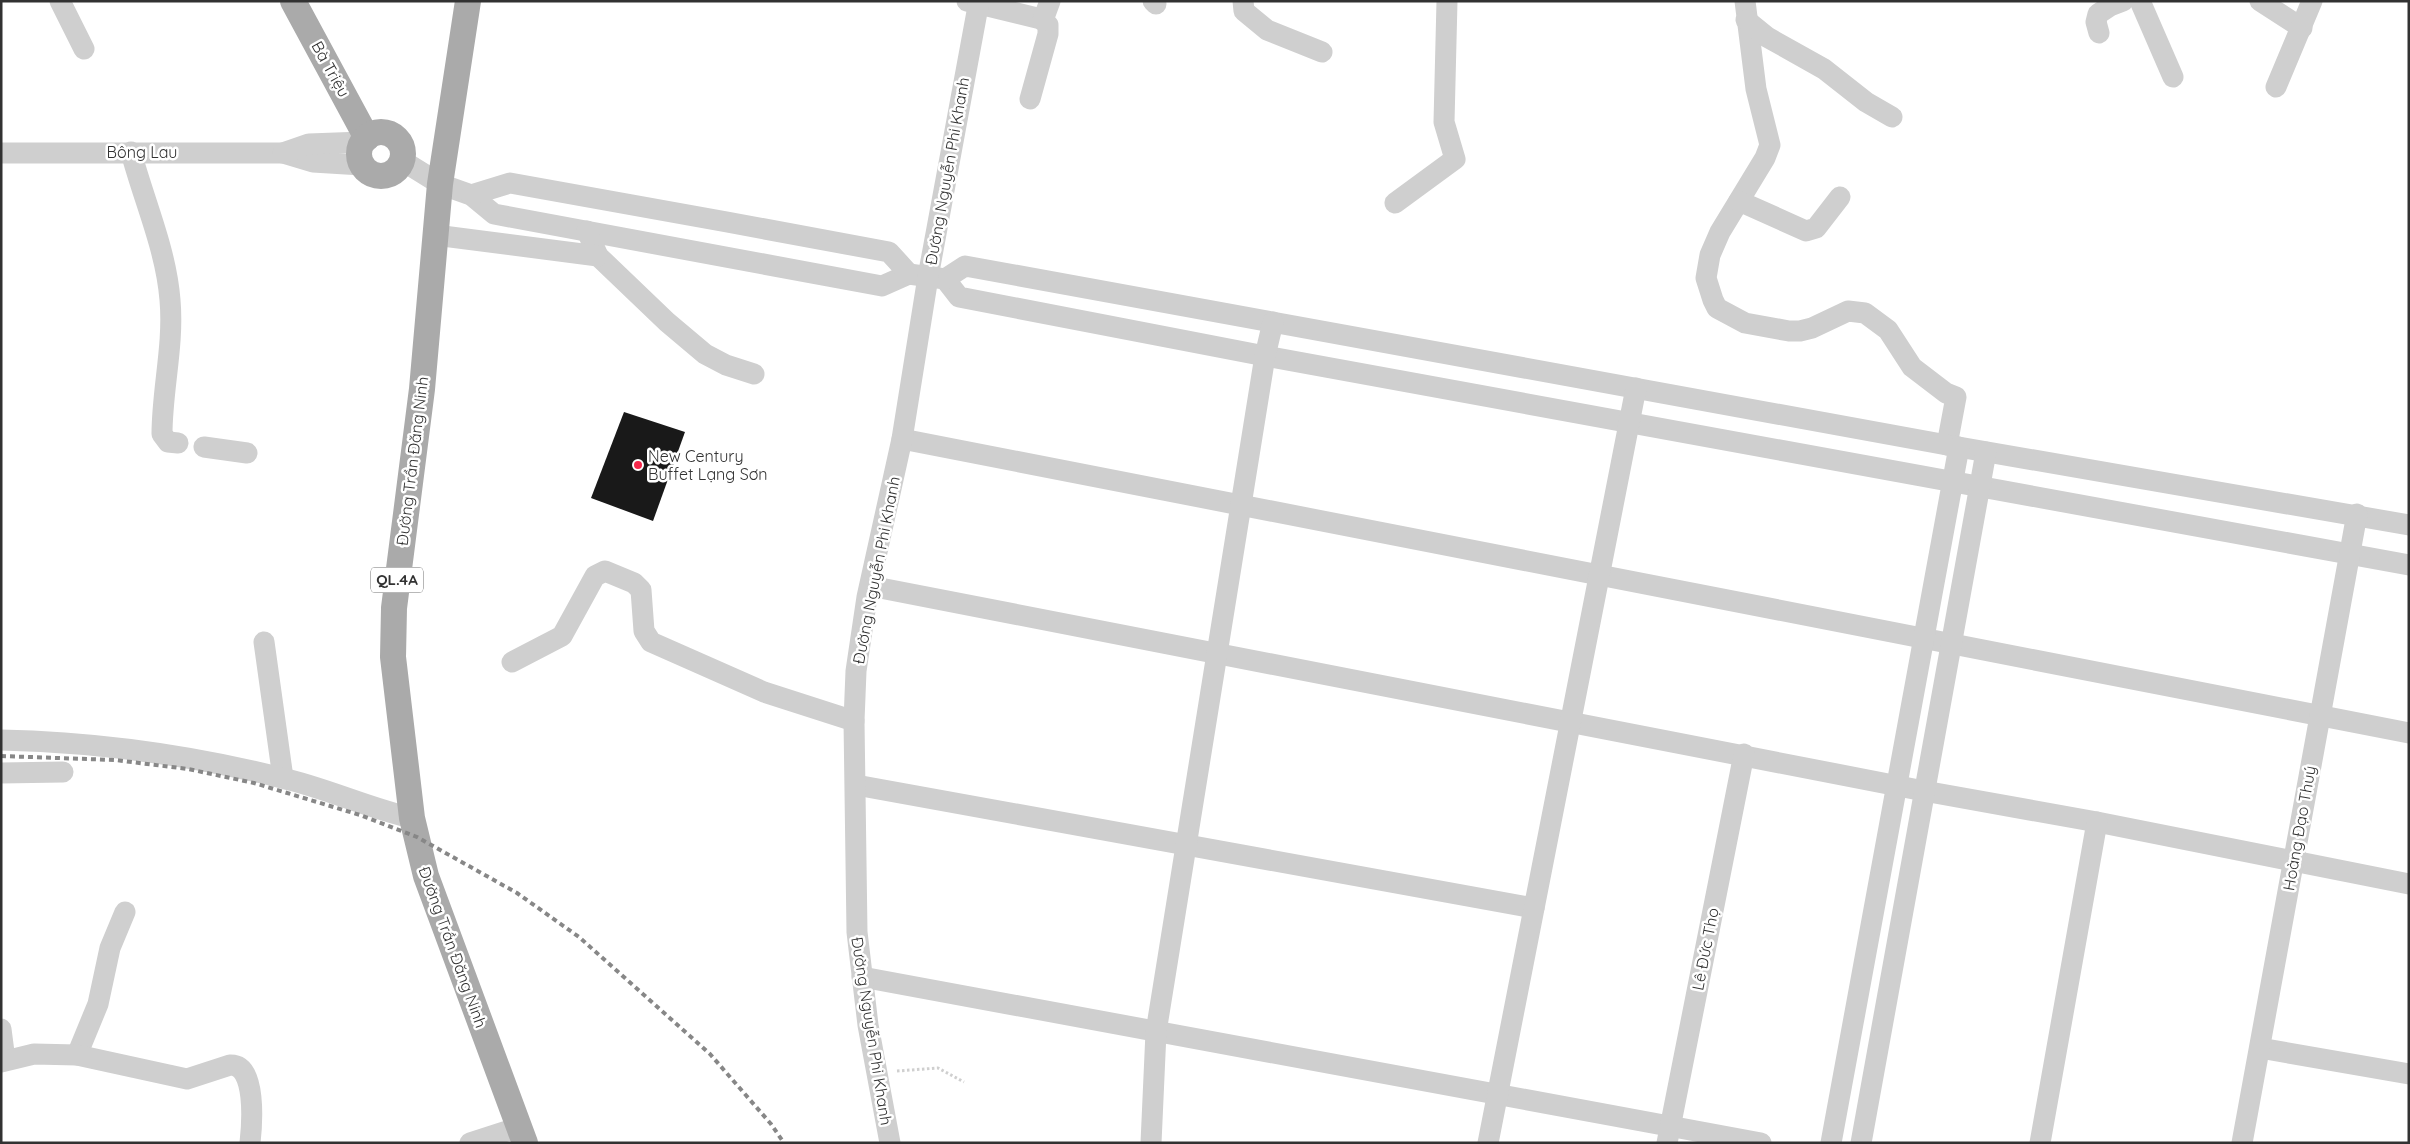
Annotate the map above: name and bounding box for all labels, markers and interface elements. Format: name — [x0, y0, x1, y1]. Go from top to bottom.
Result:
street label: Bà Triệu — [307, 38, 355, 100]
street label: Đường Nguyễn Phi Khanh — [921, 75, 973, 267]
street label: Bông Lau — [107, 142, 177, 162]
street label: Đường Trần Đăng Ninh — [392, 375, 432, 547]
place label: New Century Buffet Lạng Sơn — [648, 446, 768, 484]
marker: New Century Buffet Lạng Sơn — [632, 459, 644, 471]
street label: Đường Nguyễn Phi Khanh — [848, 475, 904, 665]
road number: QL.4A — [371, 568, 423, 592]
street label: Hoàng Đạo Thuý — [2278, 764, 2320, 892]
street label: Đường Trần Đăng Ninh — [415, 864, 491, 1030]
street label: Lê Đức Thọ — [1687, 906, 1723, 992]
street label: Đường Nguyễn Phi Khanh — [847, 935, 897, 1127]

